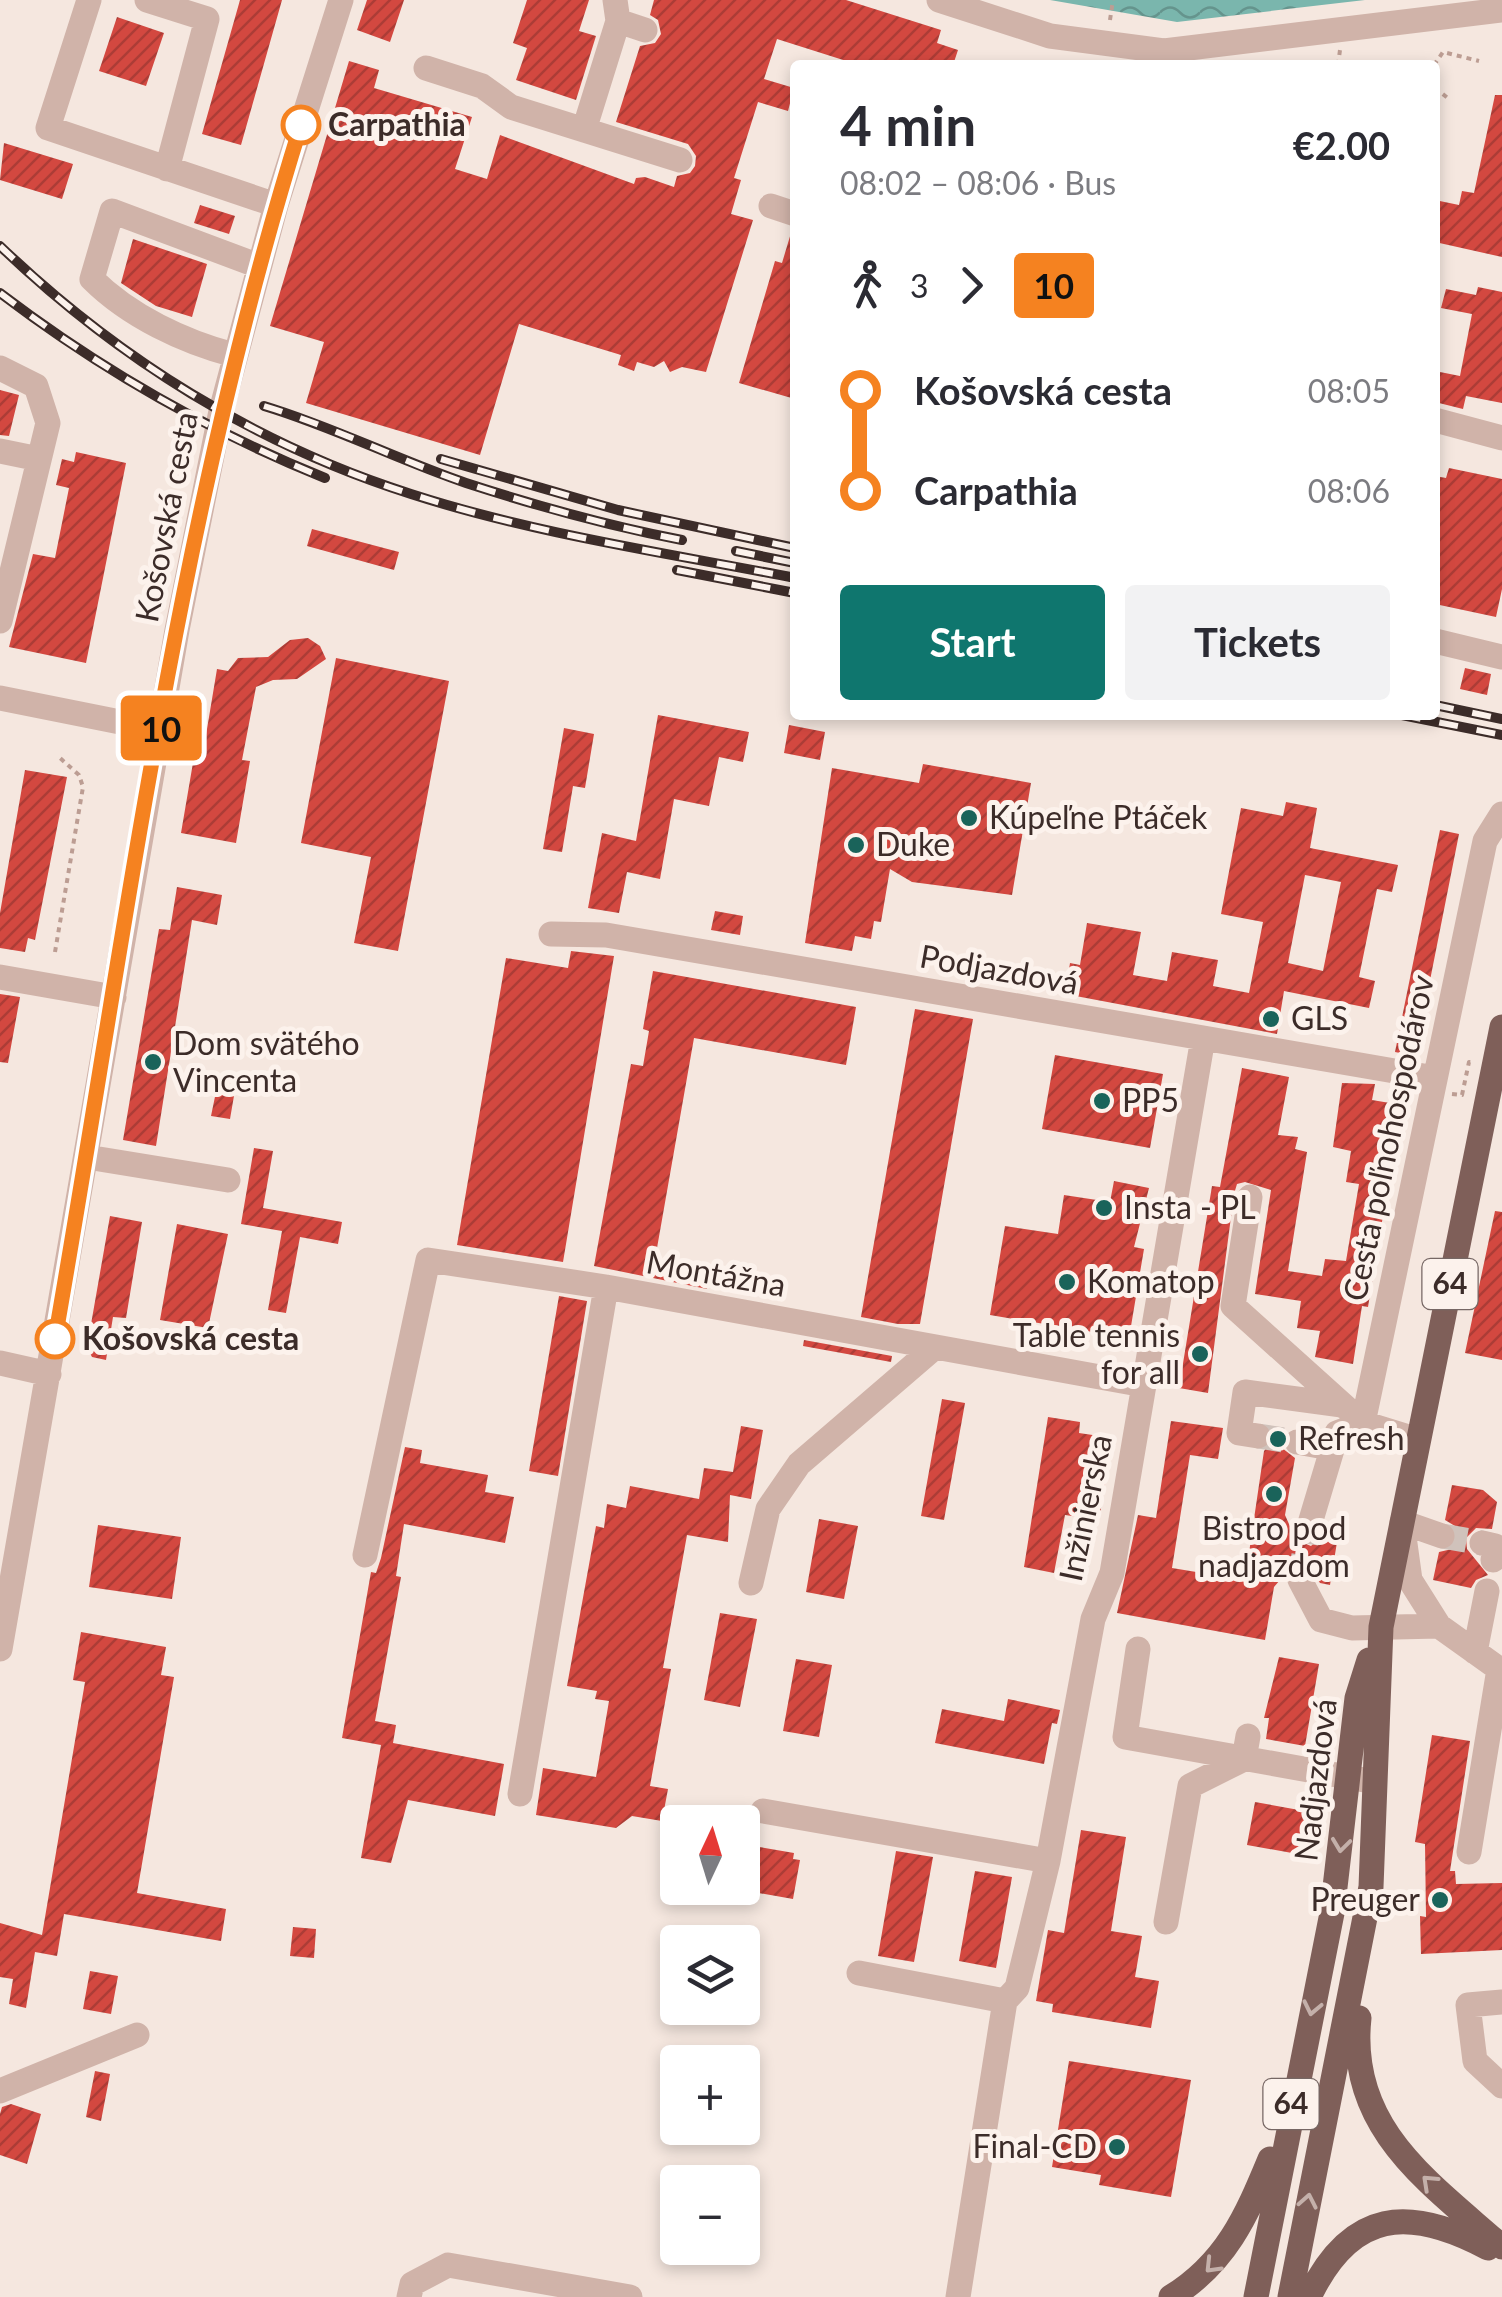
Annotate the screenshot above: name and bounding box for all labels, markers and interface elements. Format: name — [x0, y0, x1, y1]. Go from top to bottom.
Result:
text: 4 min — [840, 92, 976, 158]
place label: Carpathia — [328, 104, 466, 143]
marker: Carpathia — [282, 106, 320, 144]
text: €2.00 — [1293, 122, 1390, 168]
text: 08:02 – 08:06 · Bus — [840, 163, 1116, 202]
icon: walk — [840, 258, 895, 313]
icon: forward — [944, 258, 999, 313]
text: 10 — [1034, 264, 1074, 306]
text: 3 — [910, 266, 929, 305]
text: Košovská cesta — [914, 367, 1172, 413]
text: 08:05 — [1308, 371, 1390, 410]
street label: Košovská cesta — [126, 408, 205, 625]
text: Carpathia — [914, 467, 1078, 513]
text: 08:06 — [1308, 471, 1390, 510]
button: Start — [840, 585, 1105, 700]
button: Tickets — [1125, 585, 1390, 700]
line badge: 10 — [116, 696, 206, 760]
text: 10 — [141, 707, 181, 749]
place label: Kúpeľne Ptáček — [989, 797, 1208, 836]
marker: Kúpeľne Ptáček — [958, 807, 980, 829]
place label: Duke — [876, 824, 950, 863]
marker: Duke — [845, 834, 867, 856]
street label: Podjazdová — [917, 935, 1081, 1002]
street label: Cesta poľnohospodárov — [1334, 971, 1441, 1304]
place label: GLS — [1291, 998, 1348, 1037]
marker: GLS — [1260, 1008, 1282, 1030]
place label: Dom svätého Vincenta — [173, 1023, 360, 1099]
marker: Dom svätého Vincenta — [142, 1051, 164, 1073]
place label: PP5 — [1122, 1080, 1179, 1119]
marker: PP5 — [1091, 1090, 1113, 1112]
place label: Insta - PL — [1124, 1187, 1256, 1226]
marker: Insta - PL — [1093, 1197, 1115, 1219]
street label: Montážna — [644, 1241, 789, 1304]
road number: 64 — [1422, 1259, 1478, 1309]
place label: Komatop — [1087, 1261, 1215, 1300]
marker: Komatop — [1056, 1271, 1078, 1293]
place label: Table tennis for all — [1013, 1315, 1180, 1391]
place label: Košovská cesta — [82, 1318, 299, 1357]
marker: Košovská cesta — [36, 1320, 74, 1358]
marker: Table tennis for all — [1189, 1343, 1211, 1365]
place label: Refresh — [1298, 1418, 1405, 1457]
marker: Refresh — [1267, 1428, 1289, 1450]
street label: Inžinierska — [1050, 1431, 1119, 1584]
marker: Bistro pod nadjazdom — [1263, 1483, 1285, 1505]
place label: Bistro pod nadjazdom — [1198, 1508, 1350, 1584]
street label: Nadjazdová — [1285, 1696, 1344, 1863]
north arrow — [660, 1805, 760, 1905]
map controls — [660, 1805, 760, 2265]
one-way arrow — [1331, 1837, 1352, 1854]
place label: Preuger — [1310, 1879, 1420, 1918]
marker: Preuger — [1429, 1889, 1451, 1911]
button: layers — [660, 1925, 760, 2025]
one-way arrow — [1302, 1999, 1323, 2016]
button: + — [660, 2045, 760, 2145]
road number: 64 — [1264, 2079, 1318, 2129]
place label: Final-CD — [972, 2126, 1097, 2165]
marker: Final-CD — [1106, 2136, 1128, 2158]
button: − — [660, 2165, 760, 2265]
one-way arrow — [1422, 2176, 1441, 2194]
one-way arrow — [1297, 2193, 1318, 2209]
one-way arrow — [1206, 2254, 1224, 2272]

